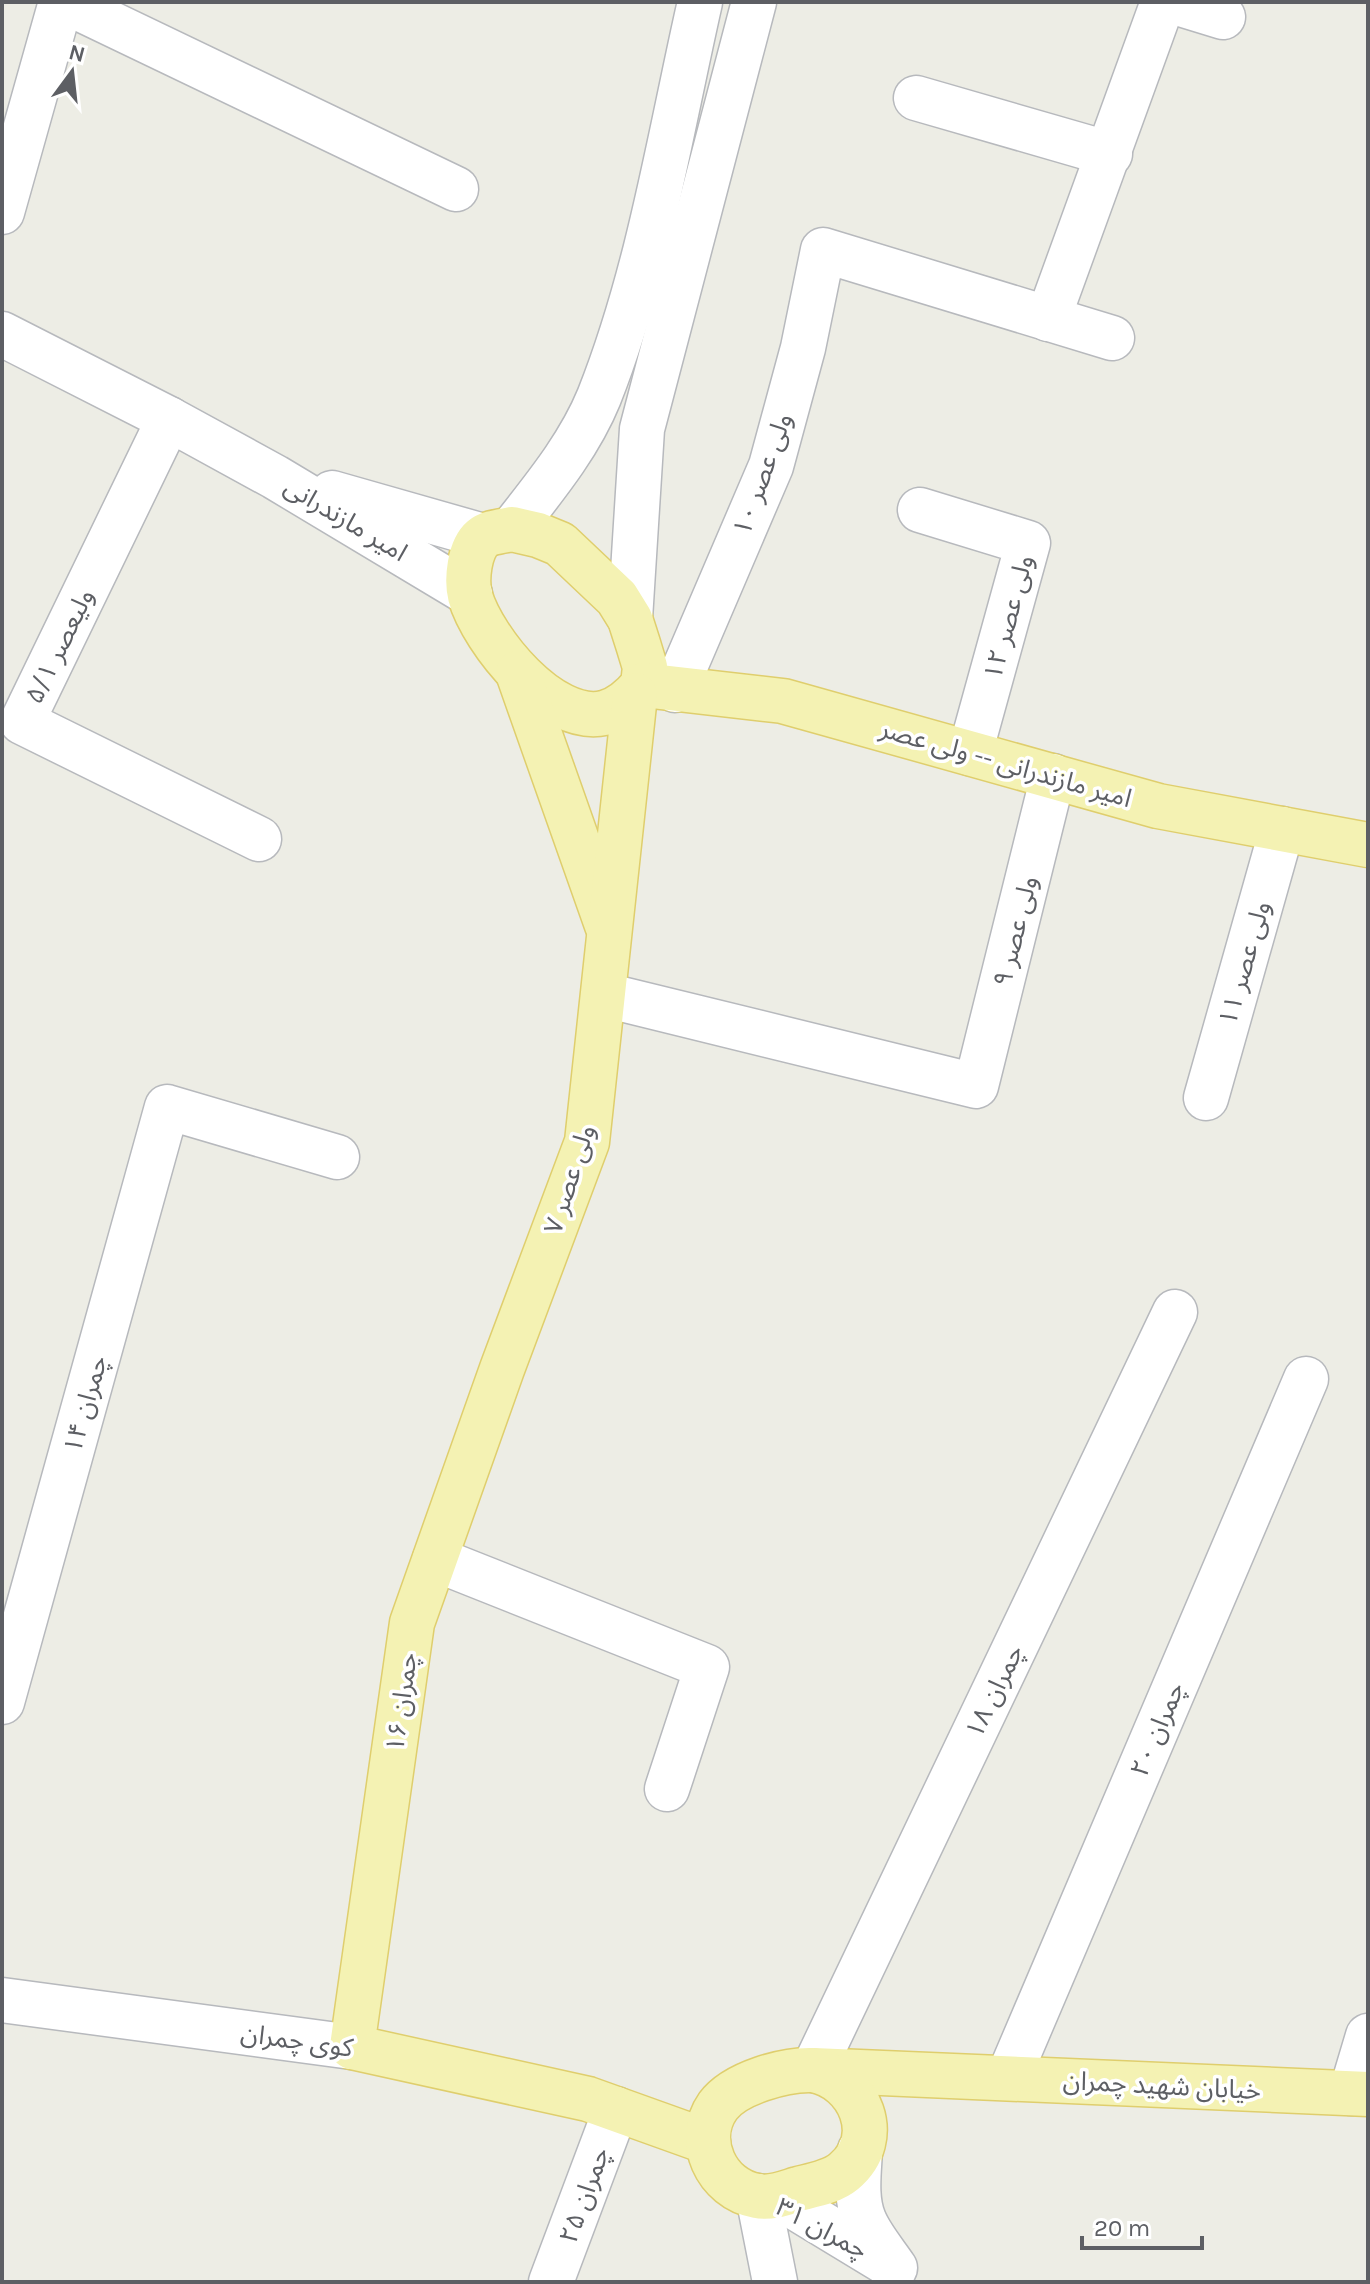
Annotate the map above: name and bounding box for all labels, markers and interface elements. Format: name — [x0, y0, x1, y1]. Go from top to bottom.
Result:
north arrow — [32, 32, 112, 112]
text: N — [66, 39, 88, 68]
street label: ولی عصر ۱۰ — [726, 409, 799, 539]
street label: امیر مازندرانی — [279, 471, 413, 568]
street label: ولی عصر ۱۲ — [977, 551, 1040, 683]
street label: ولیعصر ۵/۱ — [18, 584, 101, 709]
street label: امیر مازندرانی -- ولی عصر — [876, 712, 1135, 814]
street label: ولی عصر ۹ — [987, 873, 1044, 990]
street label: ولی عصر ۱۱ — [1212, 898, 1277, 1029]
street label: ولی عصر ۷ — [537, 1121, 602, 1238]
street label: چمران ۱۴ — [57, 1352, 115, 1457]
street label: چمران ۱۸ — [959, 1640, 1031, 1743]
street label: چمران ۱۶ — [379, 1650, 425, 1754]
street label: چمران ۲۰ — [1124, 1677, 1192, 1782]
street label: کوی چمران — [239, 2017, 355, 2065]
street label: خیابان شهید چمران — [1062, 2065, 1262, 2107]
street label: چمران ۲۵ — [553, 2143, 617, 2248]
street label: چمران ۳۱ — [770, 2191, 873, 2267]
scale bar — [1082, 2200, 1202, 2250]
text: 20 m — [1094, 2214, 1150, 2242]

